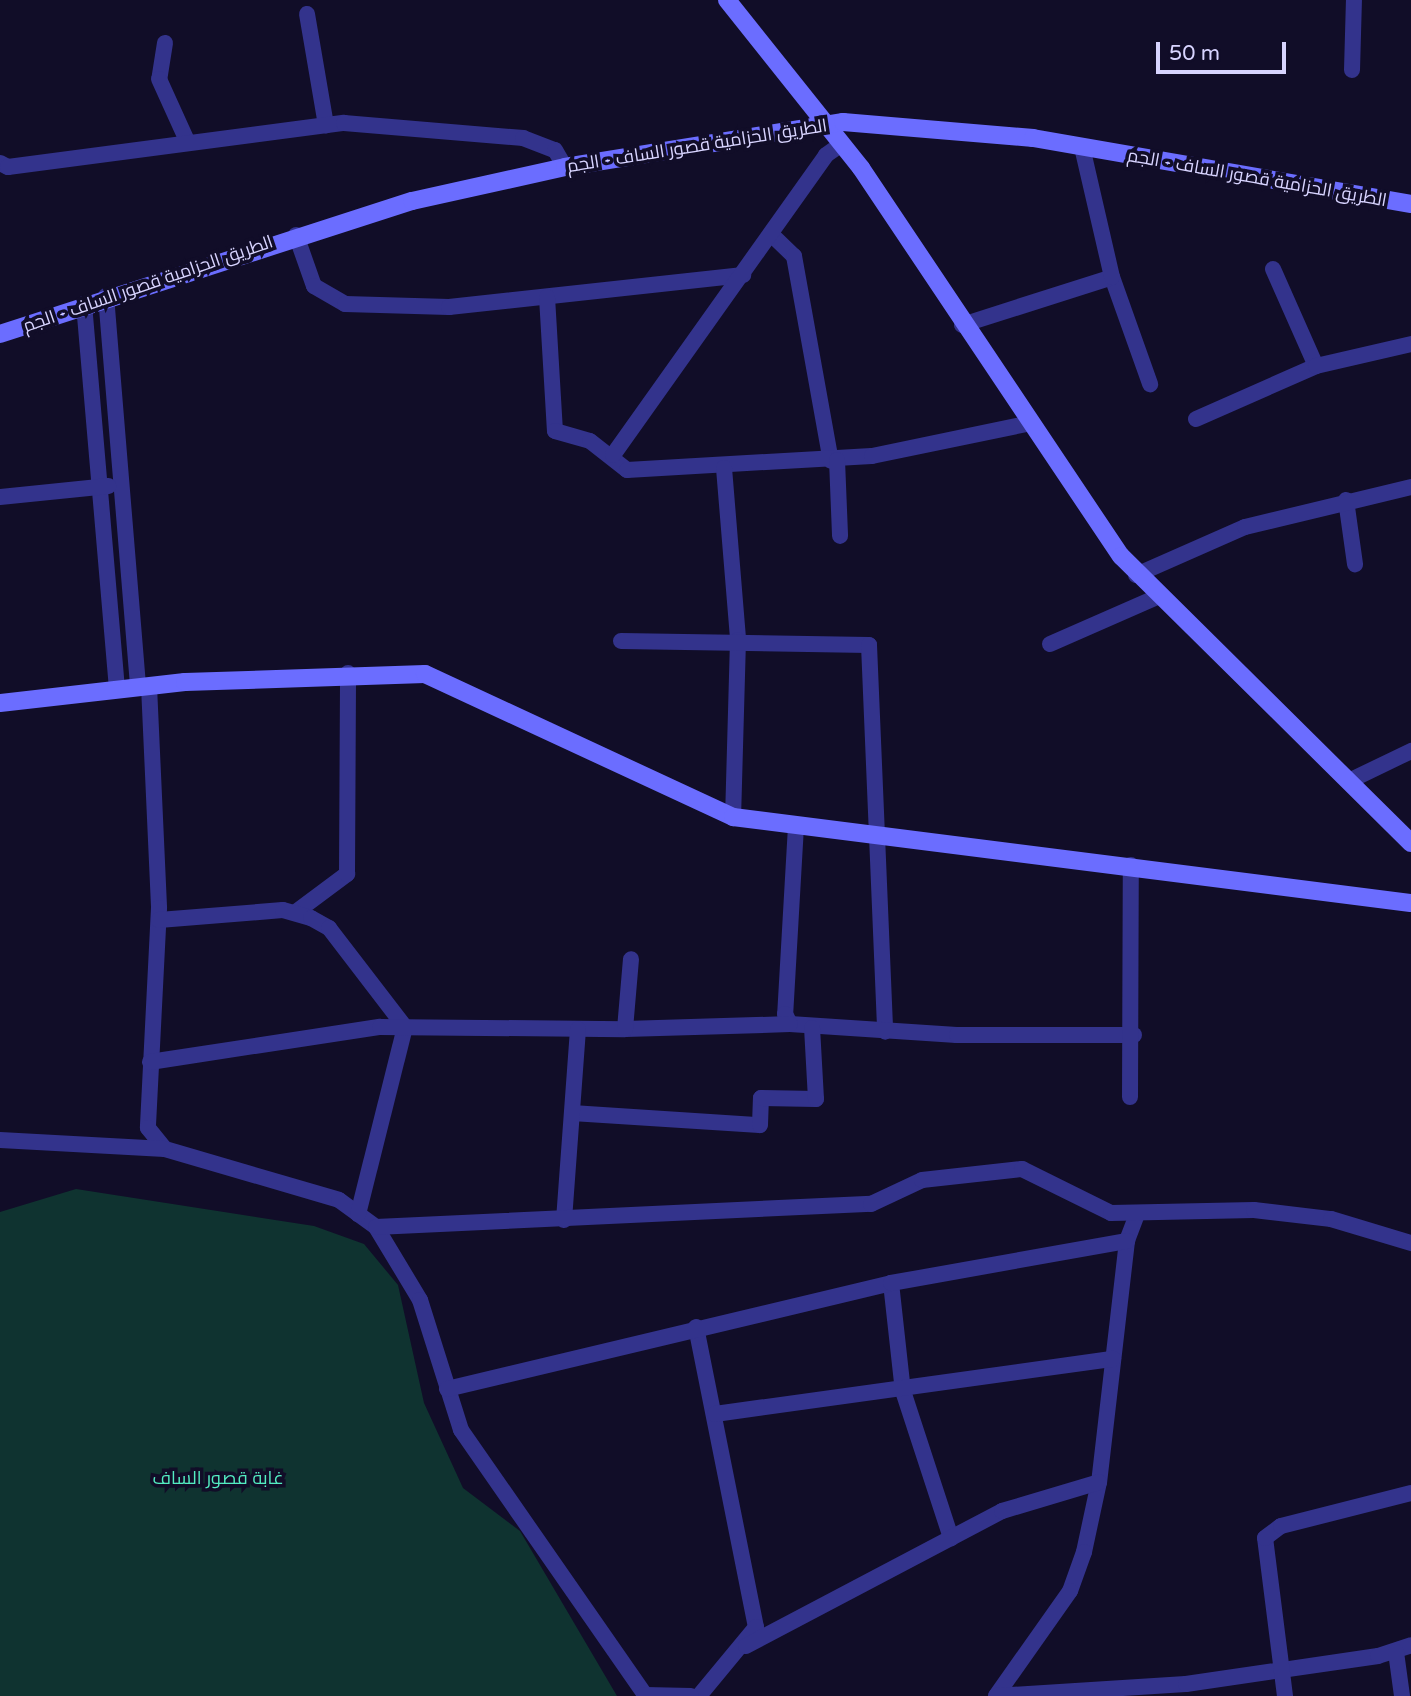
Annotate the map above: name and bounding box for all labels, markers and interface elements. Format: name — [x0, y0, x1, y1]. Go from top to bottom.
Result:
scale bar — [1159, 28, 1288, 72]
text: 50 m — [1169, 41, 1220, 66]
street label: الطريق الحزامية قصور الساف - الجم — [565, 115, 829, 177]
street label: الطريق الحزامية قصور الساف - الجم — [1126, 145, 1388, 211]
street label: الطريق الحزامية قصور الساف - الجم — [20, 231, 276, 337]
park label: غابة قصور الساف — [152, 1467, 284, 1489]

